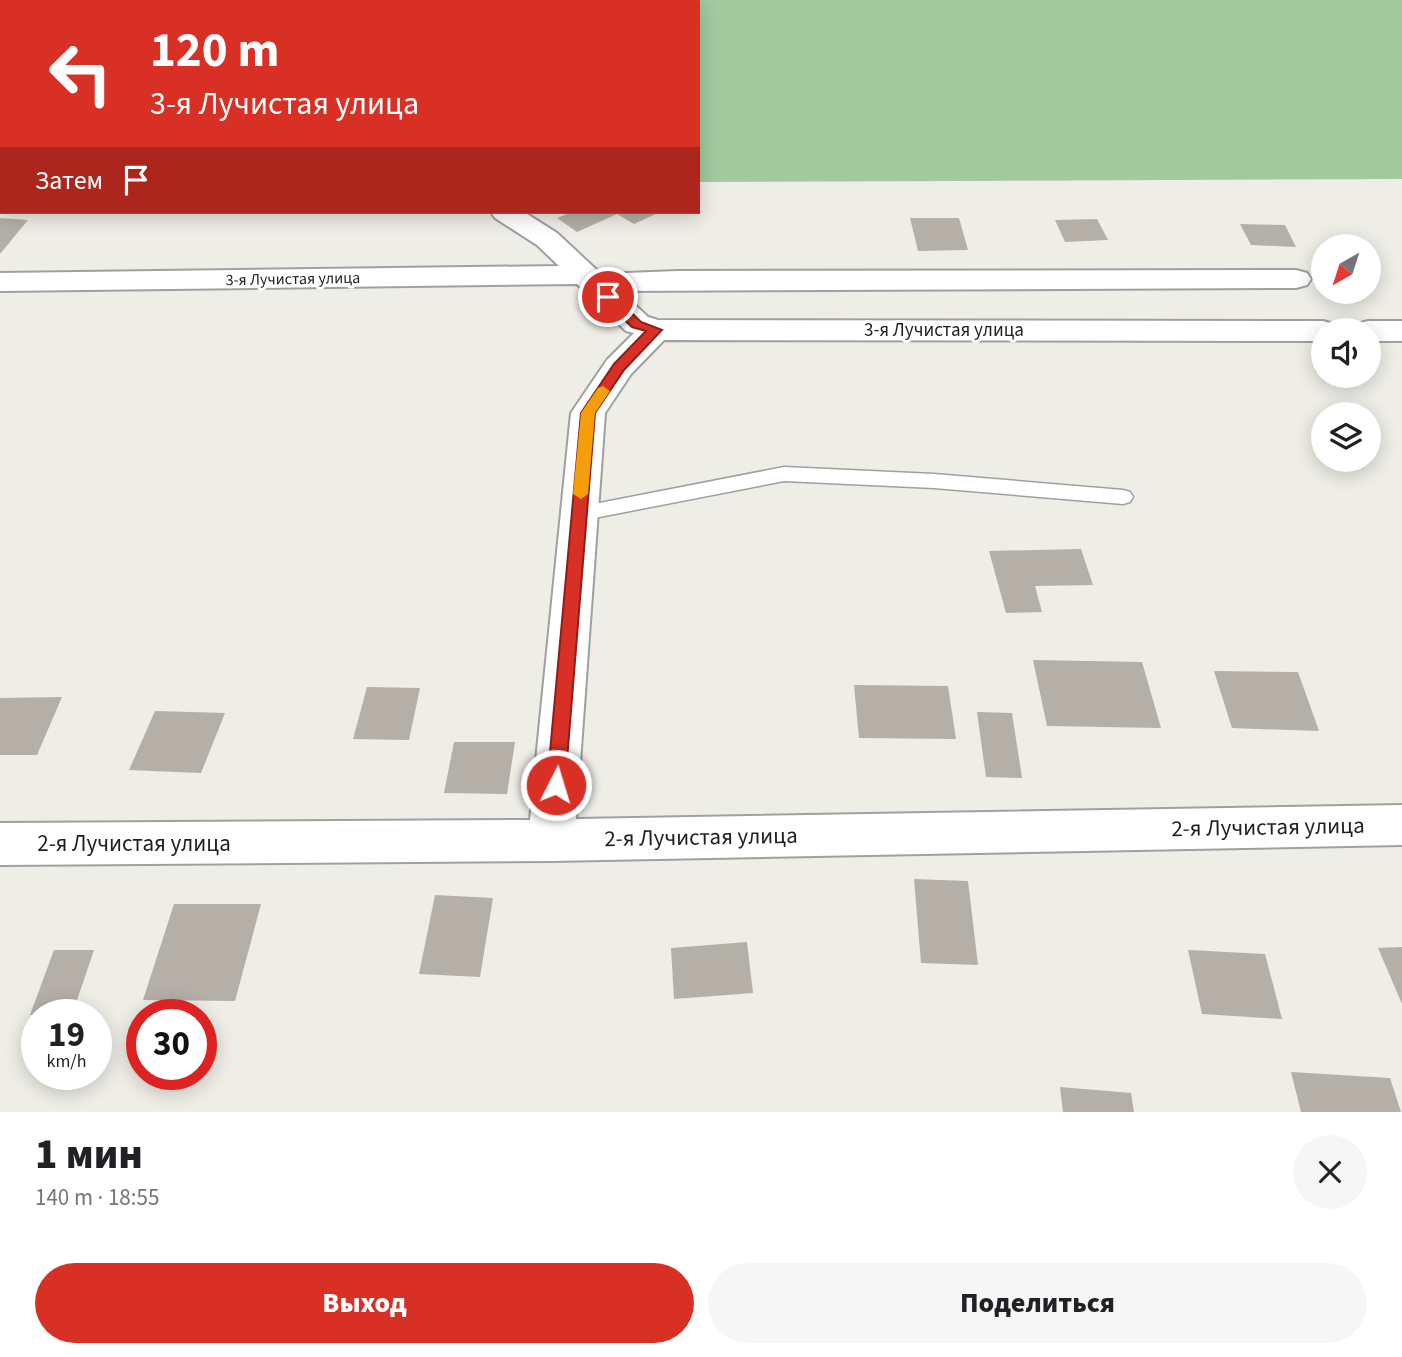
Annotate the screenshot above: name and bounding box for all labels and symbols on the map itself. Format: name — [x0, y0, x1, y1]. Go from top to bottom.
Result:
north arrow — [1311, 234, 1381, 304]
street label: 3-я Лучистая улица — [226, 267, 360, 291]
pin — [578, 267, 638, 327]
street label: 3-я Лучистая улица — [864, 317, 1024, 344]
position arrow — [519, 748, 593, 822]
street label: 2-я Лучистая улица — [1171, 809, 1365, 845]
street label: 2-я Лучистая улица — [604, 819, 798, 855]
street label: 2-я Лучистая улица — [37, 827, 231, 860]
speed limit sign: 30 — [126, 999, 217, 1090]

